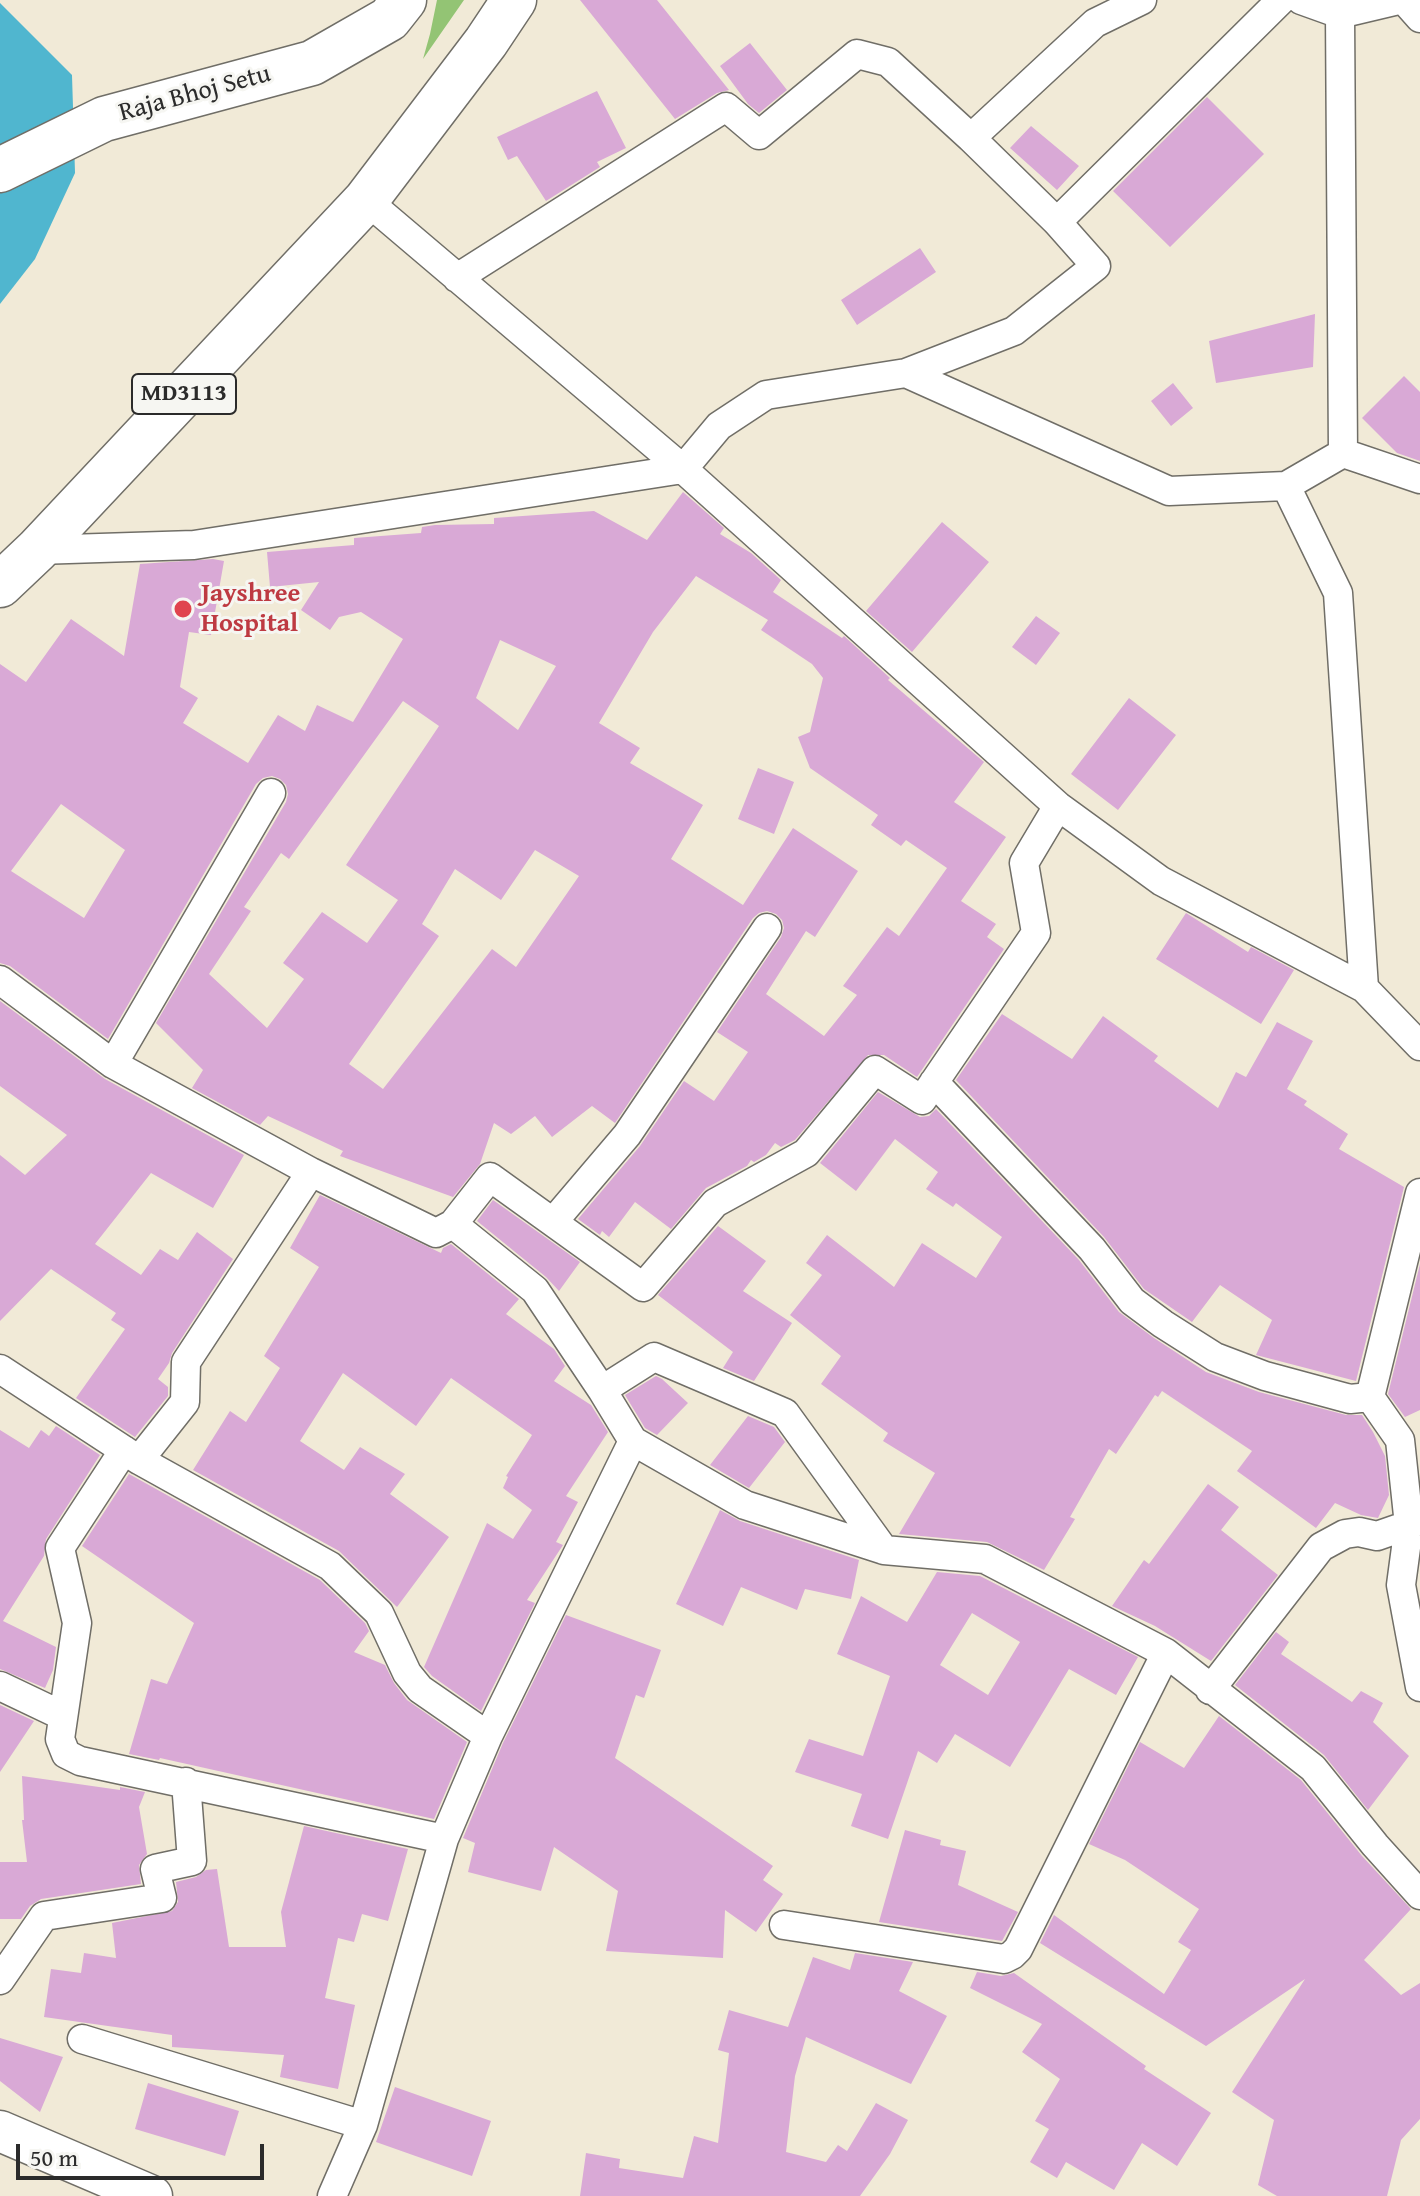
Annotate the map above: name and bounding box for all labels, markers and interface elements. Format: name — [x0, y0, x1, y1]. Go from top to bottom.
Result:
street label: Raja Bhoj Setu — [116, 59, 274, 129]
road number: MD3113 — [132, 374, 236, 414]
place label: Jayshree Hospital — [201, 578, 300, 640]
marker: Jayshree Hospital — [172, 598, 194, 620]
scale bar — [20, 2128, 268, 2178]
text: 50 m — [30, 2140, 78, 2175]

